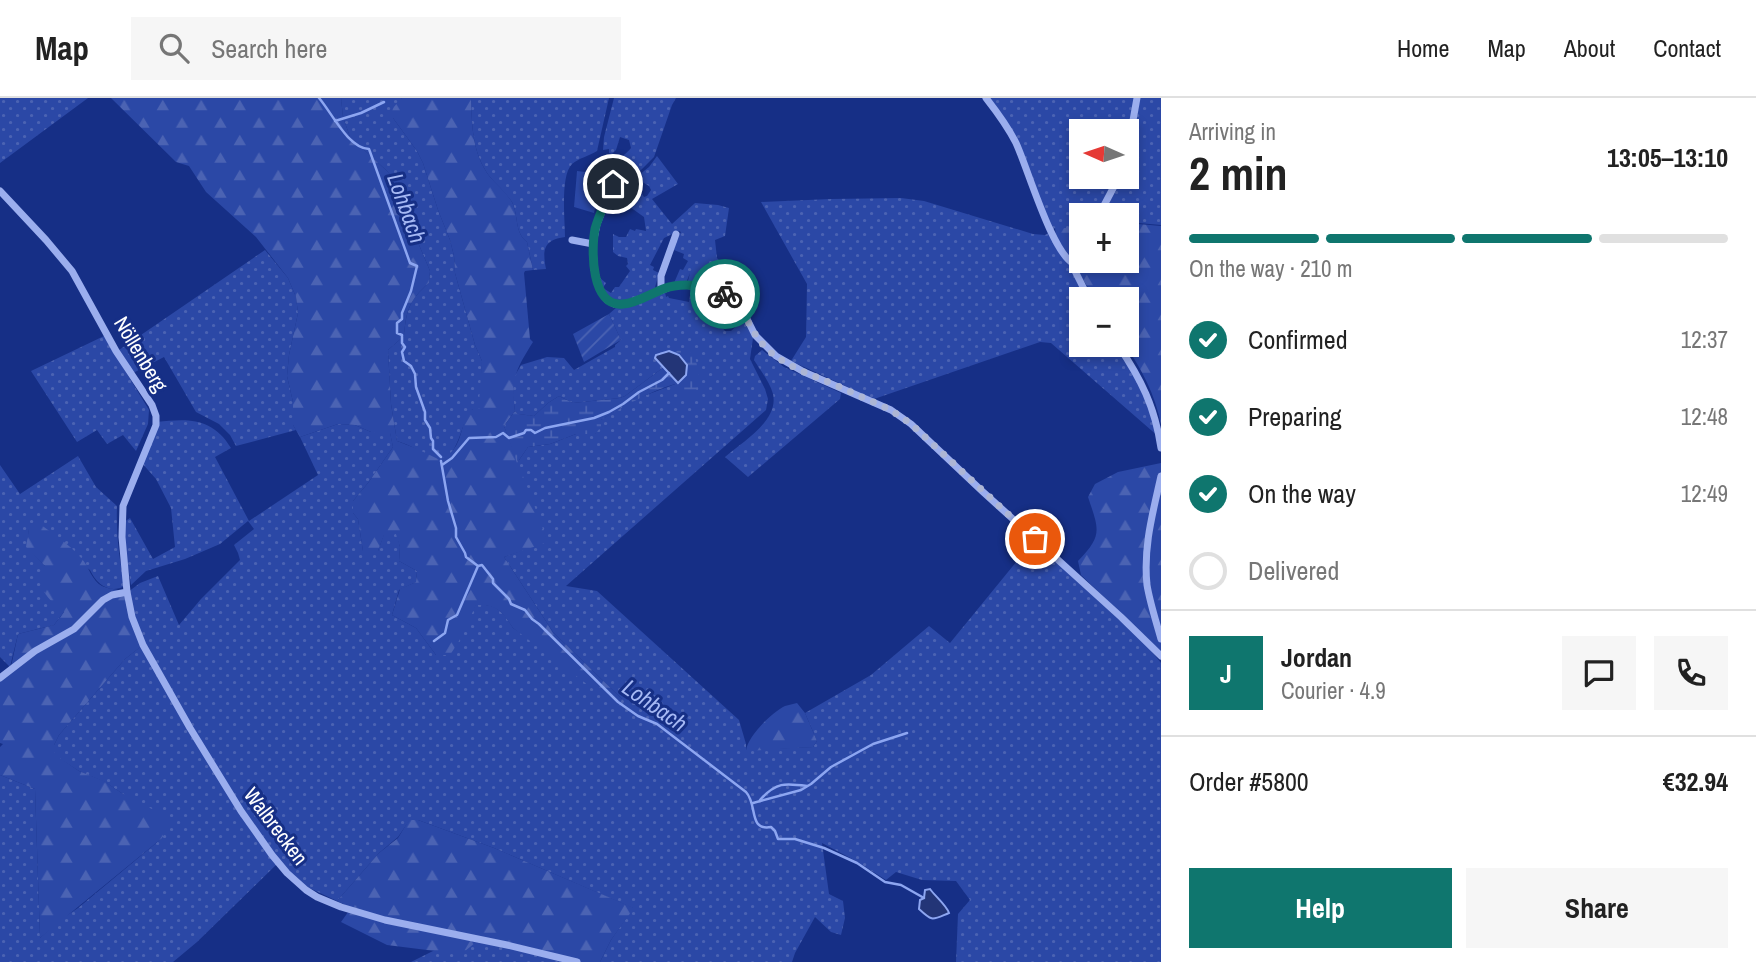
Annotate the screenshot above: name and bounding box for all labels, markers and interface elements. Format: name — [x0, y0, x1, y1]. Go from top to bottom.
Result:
search box — [131, 17, 621, 80]
text: Map — [35, 26, 89, 70]
icon: search — [155, 29, 193, 67]
text: Search here — [211, 31, 327, 66]
text: Home — [1397, 32, 1449, 64]
text: Map — [1487, 32, 1526, 64]
text: About — [1564, 32, 1615, 64]
text: Contact — [1653, 32, 1721, 64]
text: Arriving in — [1189, 116, 1276, 147]
north arrow — [1069, 119, 1139, 189]
map controls — [1069, 119, 1139, 357]
text: 13:05–13:10 — [1607, 140, 1728, 175]
text: 2 min — [1189, 142, 1288, 204]
pin — [583, 154, 643, 214]
icon: home — [594, 165, 632, 203]
water label: Lohbach — [380, 169, 434, 247]
button: + — [1069, 203, 1139, 273]
text: On the way · 210 m — [1189, 253, 1353, 284]
courier — [690, 259, 760, 329]
icon: bike — [706, 275, 744, 313]
button: − — [1069, 287, 1139, 357]
street label: Nöllenberg — [107, 311, 175, 398]
icon: check — [1189, 321, 1227, 359]
text: Confirmed — [1248, 322, 1348, 357]
text: 12:37 — [1681, 324, 1728, 355]
icon: check — [1189, 398, 1227, 436]
text: Preparing — [1248, 399, 1342, 434]
text: 12:48 — [1681, 401, 1728, 432]
icon: check — [1189, 475, 1227, 513]
text: On the way — [1248, 476, 1356, 511]
text: 12:49 — [1681, 478, 1728, 509]
pin — [1005, 509, 1065, 569]
icon: bag — [1016, 520, 1054, 558]
text: Delivered — [1248, 553, 1339, 588]
button: chat — [1562, 636, 1636, 710]
button: phone — [1654, 636, 1728, 710]
text: Jordan — [1281, 640, 1352, 675]
text: J — [1220, 656, 1232, 691]
water label: Lohbach — [616, 672, 694, 738]
text: Courier · 4.9 — [1281, 675, 1386, 706]
text: Order #5800 — [1189, 764, 1309, 799]
text: €32.94 — [1663, 764, 1728, 799]
street label: Walbrecken — [237, 781, 315, 871]
button: Help — [1189, 868, 1452, 948]
button: Share — [1466, 868, 1728, 948]

